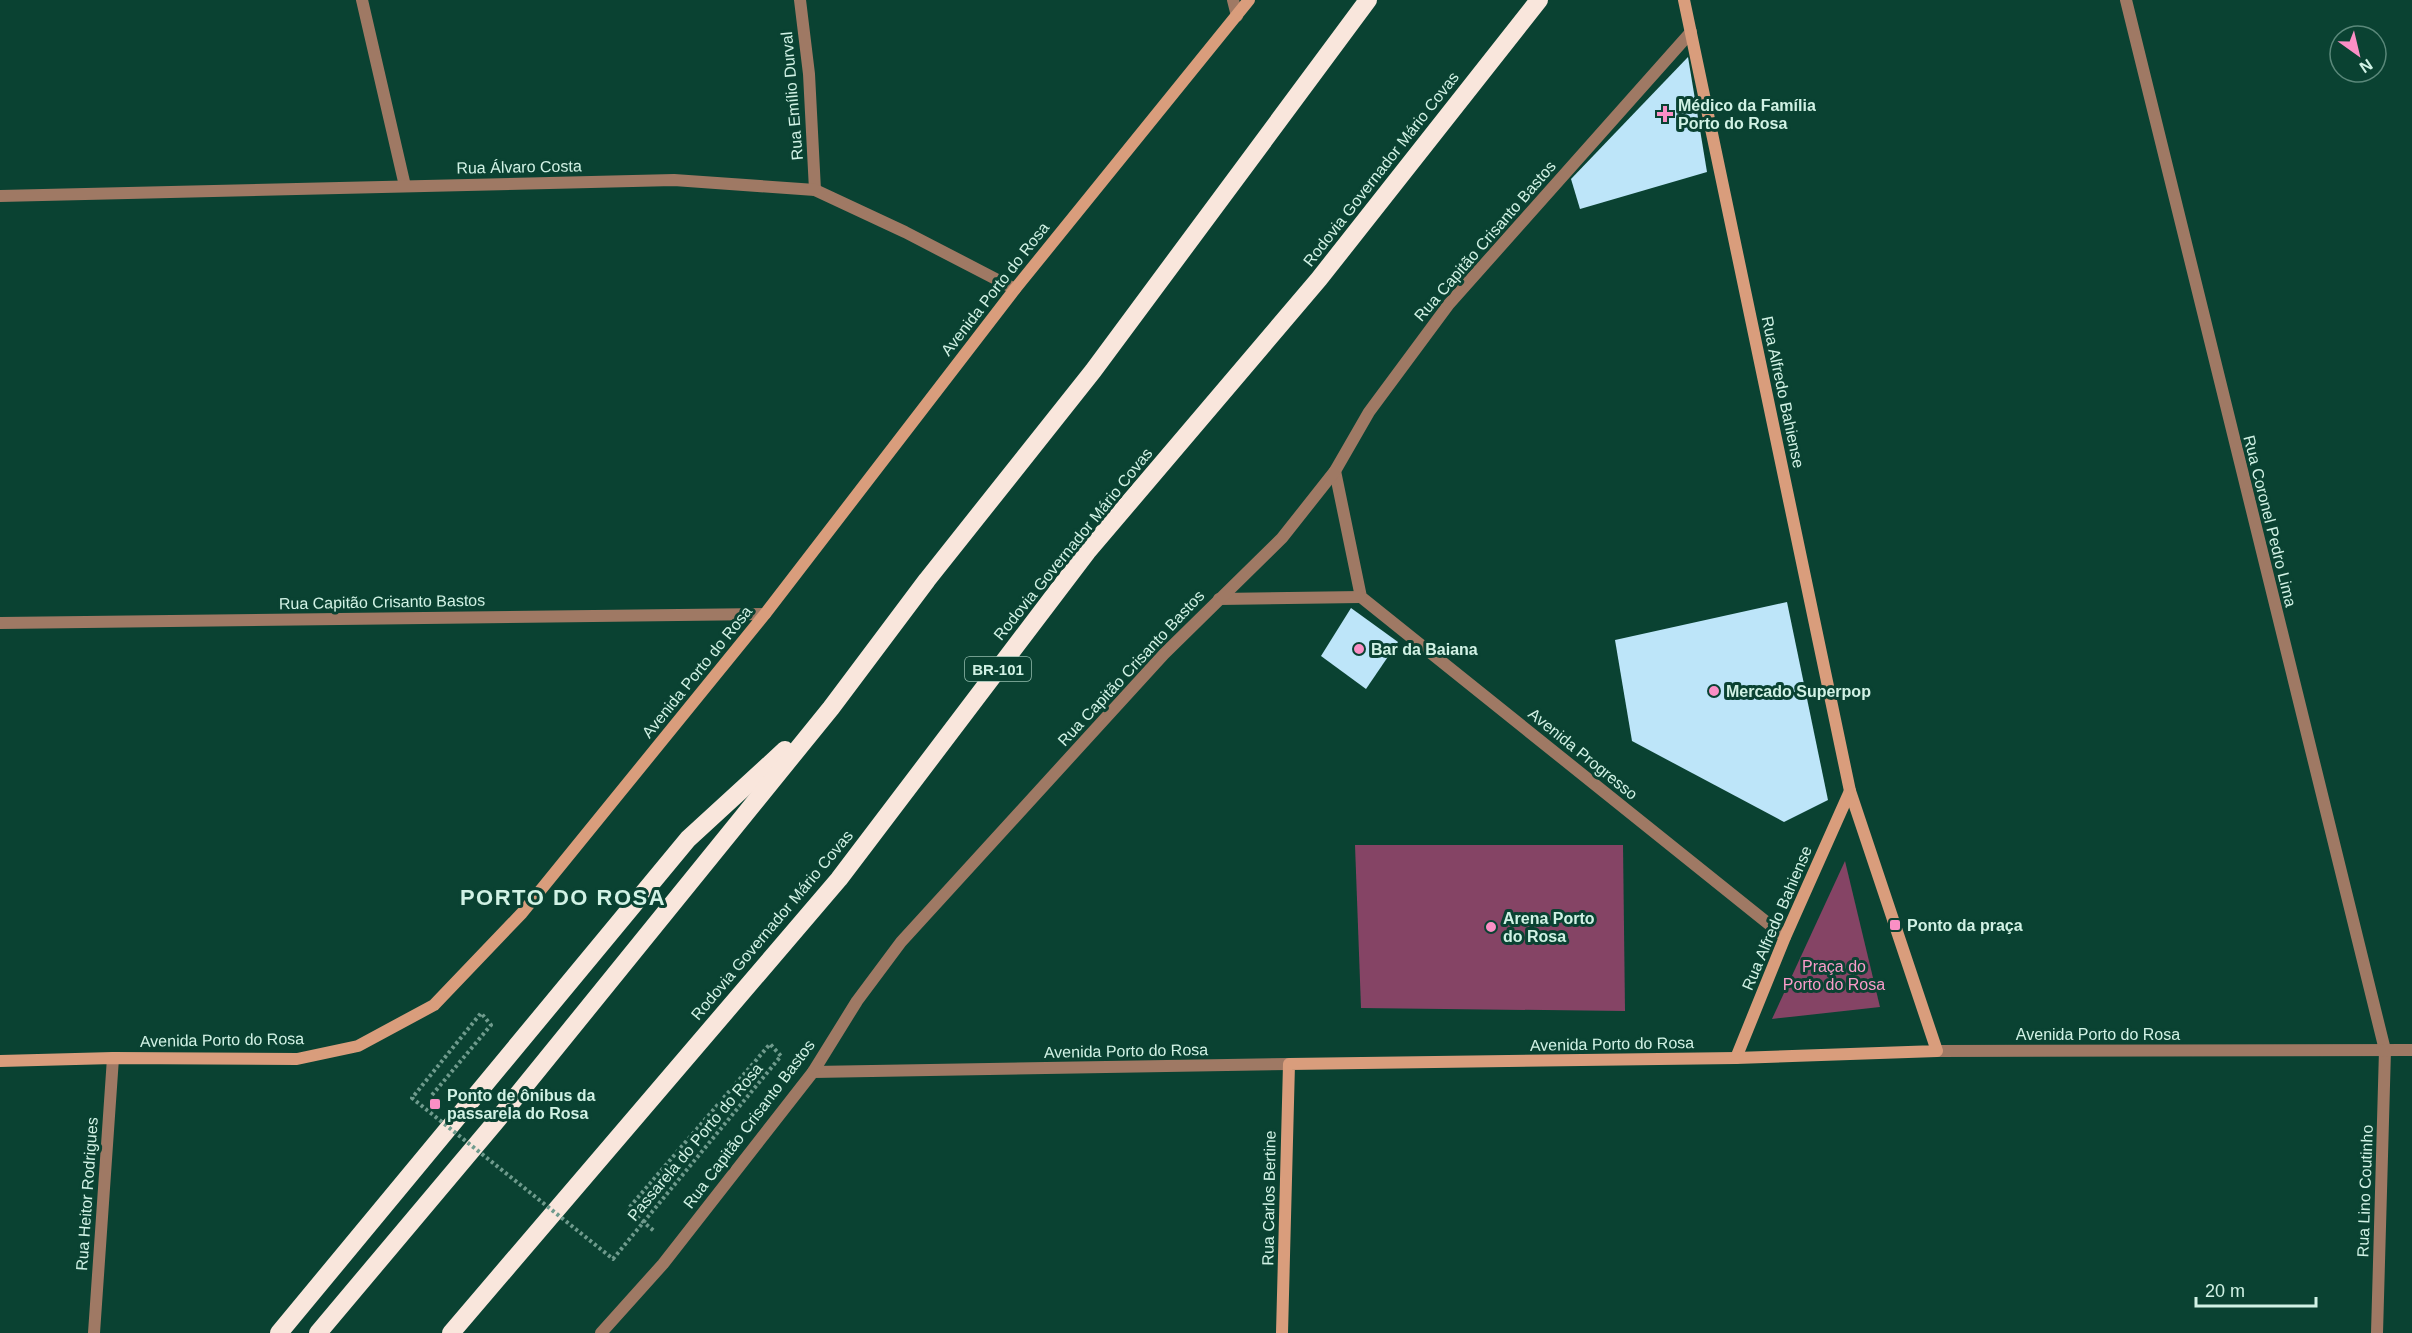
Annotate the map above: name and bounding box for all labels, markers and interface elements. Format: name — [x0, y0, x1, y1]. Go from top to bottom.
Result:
north arrow — [2328, 24, 2388, 84]
street label: Rua Emílio Durval — [778, 31, 806, 161]
text: N — [2357, 56, 2376, 76]
street label: Rodovia Governador Mário Covas — [1300, 68, 1462, 270]
place label: Médico da Família Porto do Rosa — [1678, 97, 1816, 132]
marker: Médico da Família Porto do Rosa — [1656, 105, 1674, 123]
street label: Rua Álvaro Costa — [456, 156, 582, 177]
street label: Rua Capitão Crisanto Bastos — [1411, 158, 1559, 324]
street label: Avenida Porto do Rosa — [938, 219, 1052, 359]
street label: Rua Alfredo Bahiense — [1759, 315, 1807, 470]
street label: Rua Coronel Pedro Lima — [2240, 434, 2300, 609]
street label: Rodovia Governador Mário Covas — [990, 445, 1156, 643]
street label: Rua Capitão Crisanto Bastos — [1054, 587, 1208, 749]
street label: Rua Capitão Crisanto Bastos — [279, 592, 485, 612]
street label: Avenida Porto do Rosa — [639, 603, 755, 741]
place label: Bar da Baiana — [1371, 641, 1478, 658]
marker: Bar da Baiana — [1352, 642, 1366, 656]
road number: BR-101 — [965, 657, 1031, 681]
place label: Mercado Superpop — [1726, 683, 1871, 700]
marker: Mercado Superpop — [1707, 684, 1721, 698]
street label: Avenida Progresso — [1525, 705, 1641, 803]
street label: Rodovia Governador Mário Covas — [688, 827, 856, 1023]
street label: Rua Alfredo Bahiense — [1739, 843, 1815, 993]
district label: PORTO DO ROSA — [460, 885, 666, 910]
place label: Arena Porto do Rosa — [1503, 910, 1595, 945]
place label: Ponto da praça — [1907, 917, 2023, 934]
marker: Ponto da praça — [1888, 918, 1902, 932]
marker: Arena Porto do Rosa — [1484, 920, 1498, 934]
park label: Praça do Porto do Rosa — [1783, 958, 1885, 993]
street label: Avenida Porto do Rosa — [2016, 1026, 2180, 1043]
street label: Avenida Porto do Rosa — [140, 1030, 304, 1050]
street label: Avenida Porto do Rosa — [1530, 1034, 1694, 1054]
street label: Rua Capitão Crisanto Bastos — [680, 1036, 818, 1212]
street label: Avenida Porto do Rosa — [1044, 1041, 1208, 1061]
street label: Passarela do Porto do Rosa — [624, 1060, 766, 1224]
place label: Ponto de ônibus da passarela do Rosa — [447, 1087, 596, 1122]
marker: Ponto de ônibus da passarela do Rosa — [428, 1097, 442, 1111]
street label: Rua Heitor Rodrigues — [73, 1117, 101, 1271]
street label: Rua Lino Coutinho — [2354, 1124, 2376, 1258]
street label: Rua Carlos Bertine — [1259, 1130, 1279, 1266]
scale bar — [2196, 1270, 2316, 1308]
text: 20 m — [2205, 1281, 2245, 1301]

